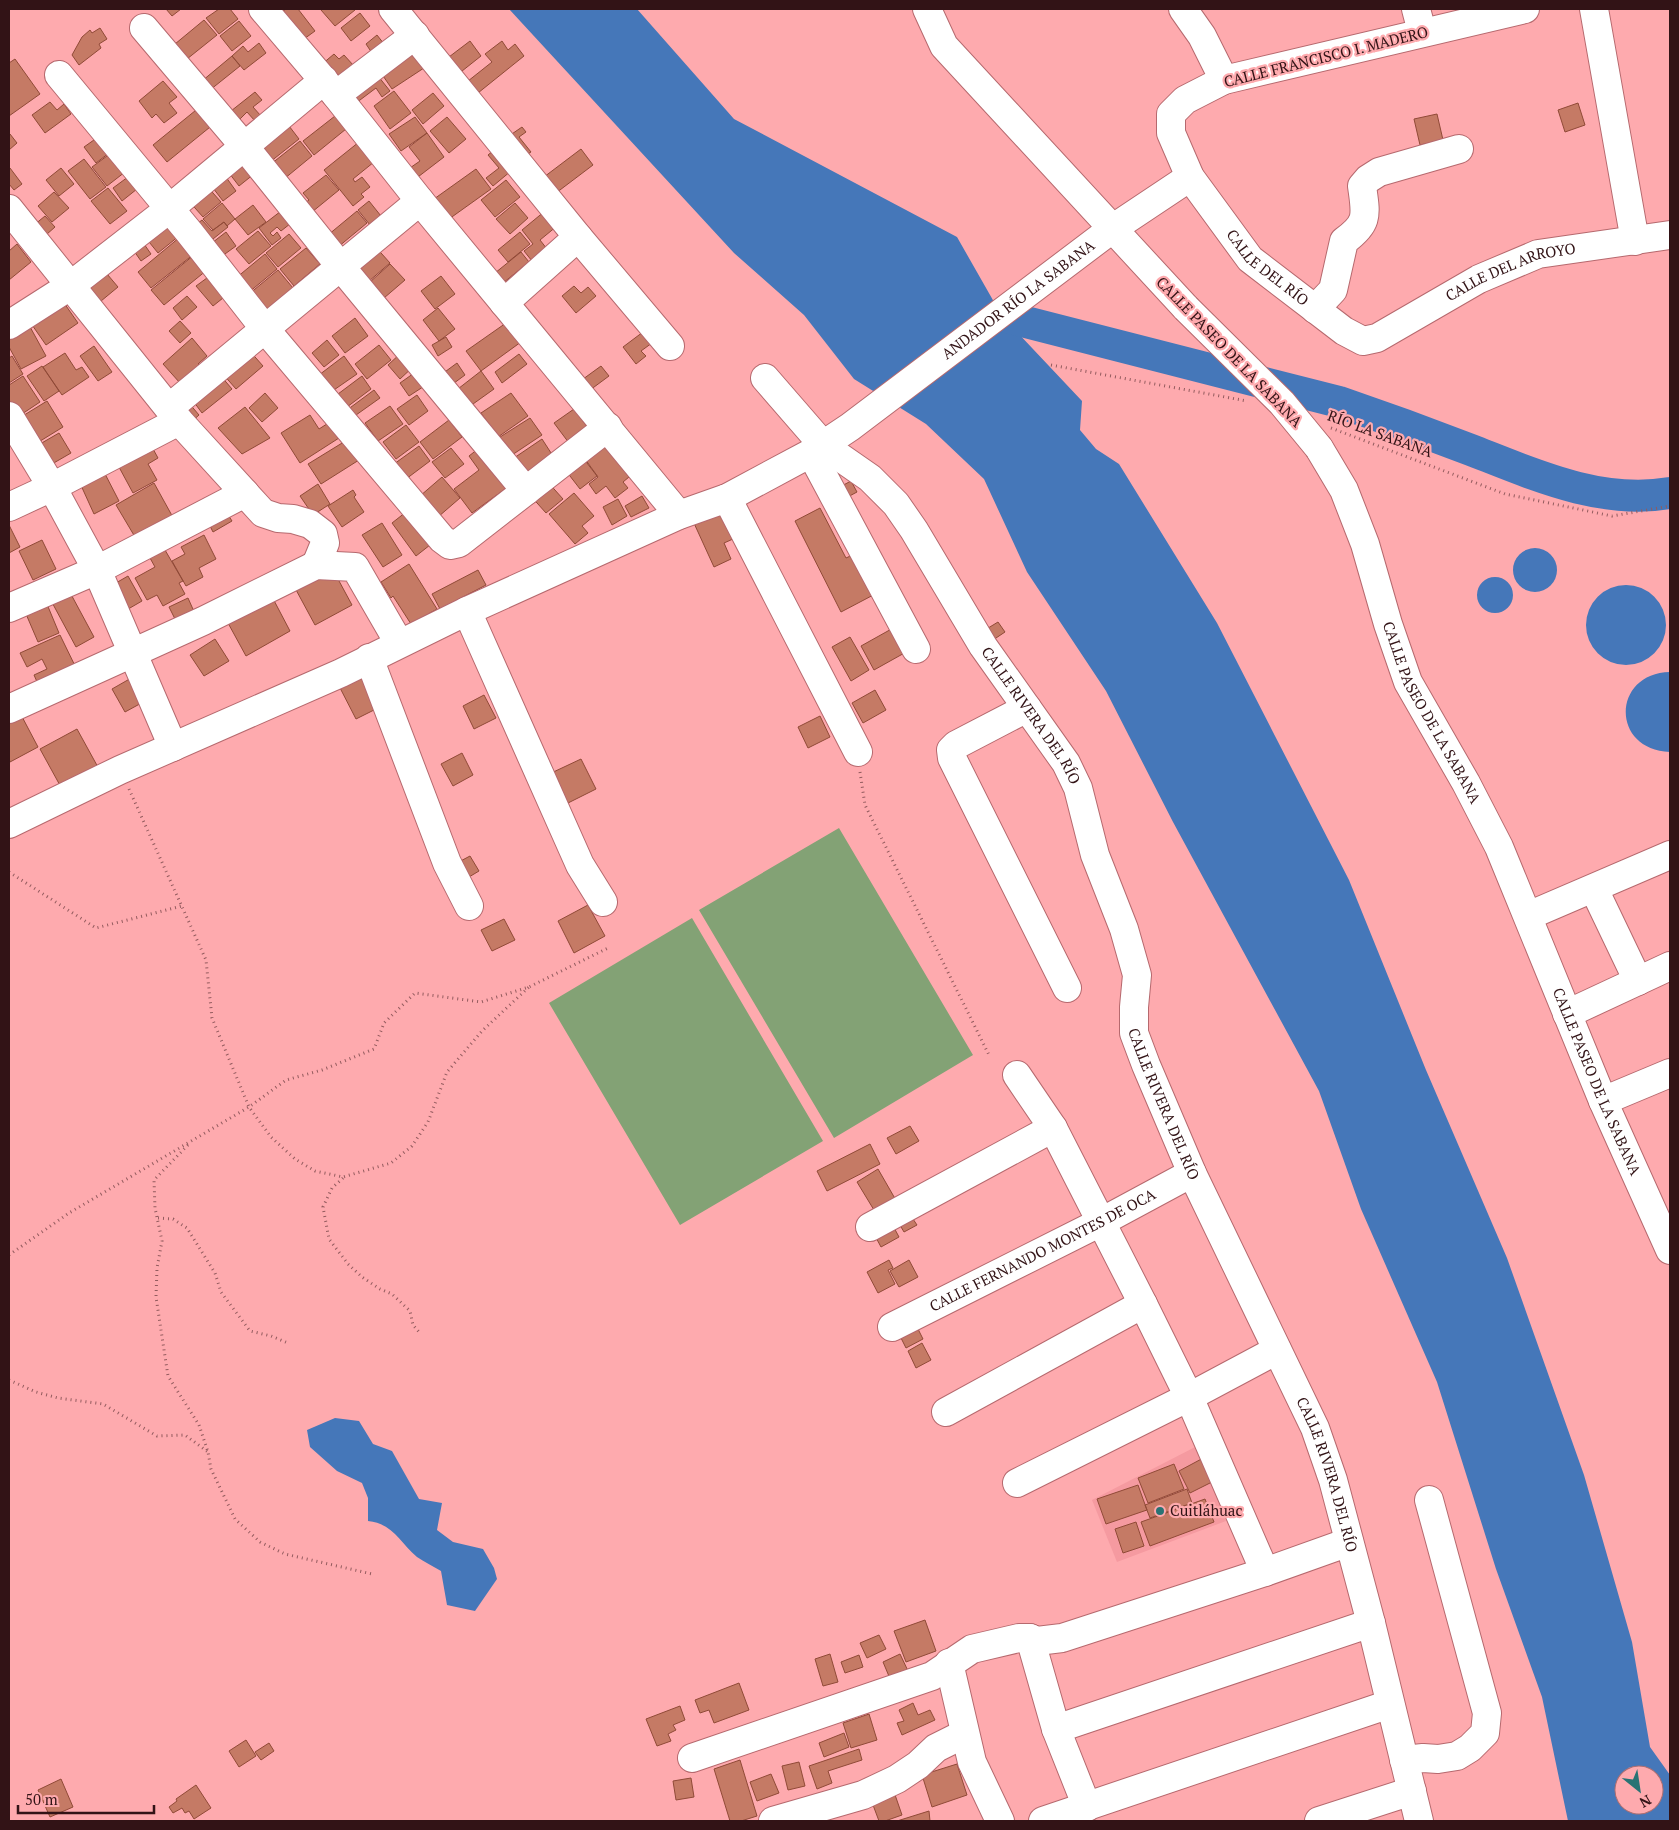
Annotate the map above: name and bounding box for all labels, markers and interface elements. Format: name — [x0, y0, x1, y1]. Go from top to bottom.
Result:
street label: CALLE FRANCISCO I. MADERO — [1222, 21, 1430, 91]
street label: CALLE DEL RÍO — [1223, 225, 1313, 310]
street label: ANDADOR RÍO LA SABANA — [937, 234, 1099, 363]
street label: CALLE DEL ARROYO — [1442, 238, 1577, 305]
street label: CALLE PASEO DE LA SABANA — [1152, 272, 1308, 431]
street label: RÍO LA SABANA — [1325, 405, 1436, 462]
street label: CALLE PASEO DE LA SABANA — [1379, 618, 1486, 807]
street label: CALLE RIVERA DEL RÍO — [978, 642, 1086, 787]
street label: CALLE PASEO DE LA SABANA — [1549, 985, 1646, 1179]
street label: CALLE RIVERA DEL RÍO — [1124, 1025, 1205, 1183]
street label: CALLE FERNANDO MONTES DE OCA — [926, 1183, 1159, 1316]
street label: CALLE RIVERA DEL RÍO — [1292, 1393, 1363, 1554]
place label: Cuitláhuac — [1170, 1500, 1242, 1520]
marker: Cuitláhuac — [1154, 1505, 1166, 1517]
north arrow — [1614, 1765, 1664, 1815]
scale bar — [18, 1782, 154, 1814]
text: 50 m — [25, 1789, 58, 1809]
text: N — [1636, 1791, 1655, 1813]

